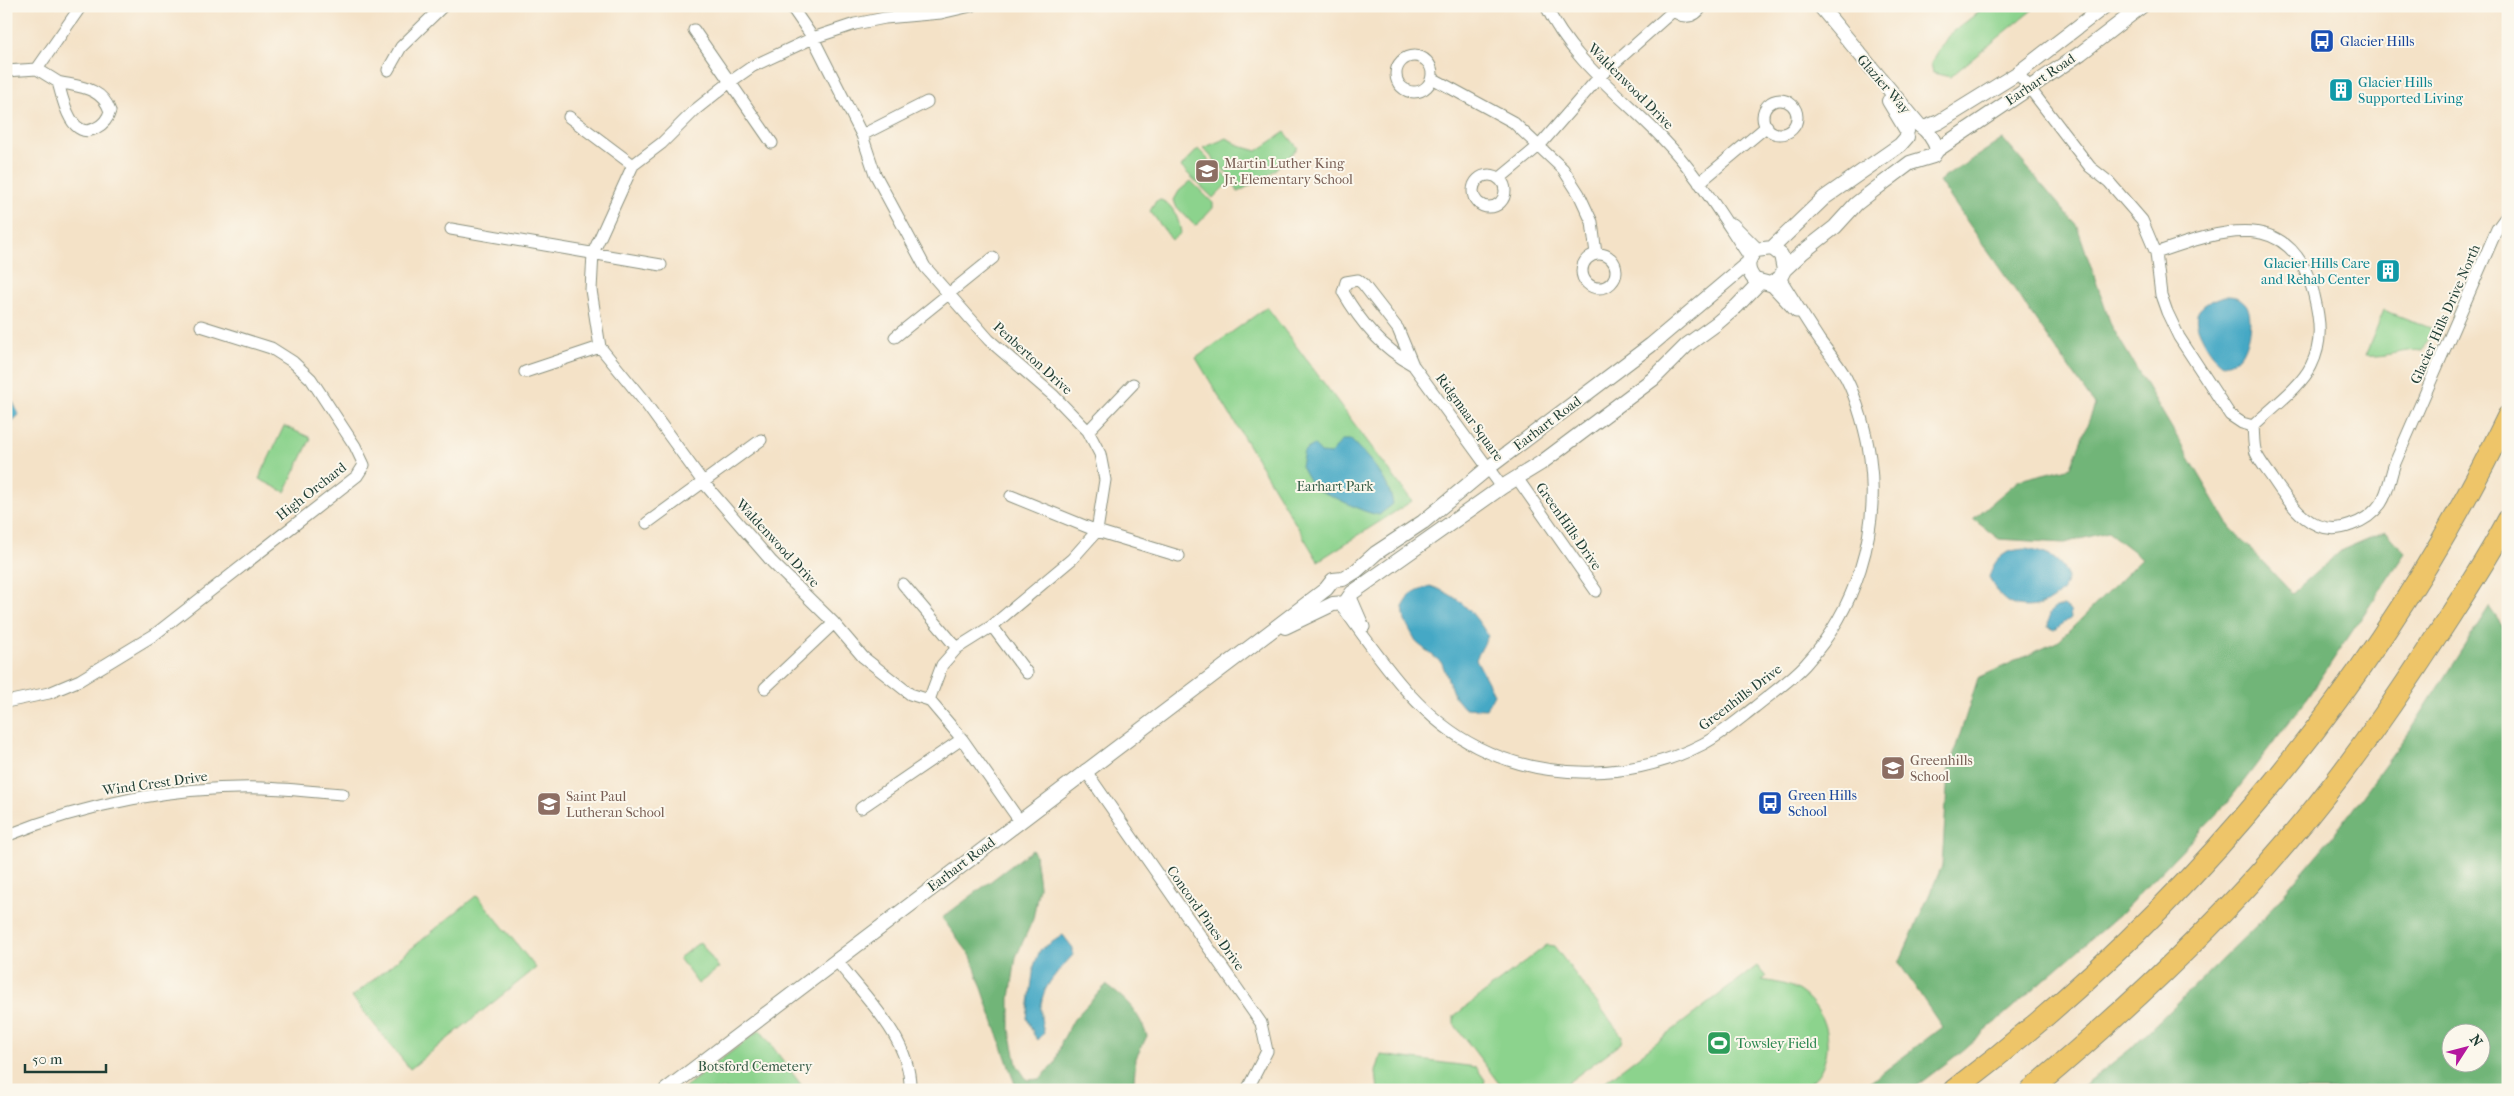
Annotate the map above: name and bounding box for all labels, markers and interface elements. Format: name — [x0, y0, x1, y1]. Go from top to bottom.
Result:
bus stop icon: Glacier Hills — [2309, 28, 2335, 54]
place label: Glacier Hills — [2340, 33, 2414, 50]
street label: Waldenwood Drive — [1583, 39, 1677, 133]
street label: Earhart Road — [2002, 50, 2079, 109]
street label: Glazier Way — [1853, 51, 1914, 118]
place label: Glacier Hills Supported Living — [2358, 74, 2463, 107]
building icon: Glacier Hills Supported Living — [2328, 77, 2354, 103]
place label: Martin Luther King Jr. Elementary School — [1223, 155, 1353, 188]
school or university icon: Martin Luther King Jr. Elementary School — [1194, 158, 1220, 184]
street label: Glacier Hills Drive North — [2407, 242, 2484, 387]
place label: Glacier Hills Care and Rehab Center — [2261, 255, 2370, 288]
building icon: Glacier Hills Care and Rehab Center — [2375, 258, 2401, 284]
street label: Penberton Drive — [990, 318, 1076, 398]
street label: Ridgmaar Square — [1432, 370, 1507, 465]
street label: Earhart Road — [1510, 392, 1585, 454]
street label: High Orchard — [273, 459, 350, 524]
park label: Earhart Park — [1296, 478, 1374, 495]
street label: GreenHills Drive — [1532, 479, 1605, 573]
street label: Waldenwood Drive — [732, 495, 823, 591]
street label: Greenhills Drive — [1695, 661, 1785, 734]
place label: Greenhills School — [1910, 752, 1973, 785]
school or university icon: Greenhills School — [1880, 755, 1906, 781]
street label: Wind Crest Drive — [100, 768, 209, 799]
place label: Green Hills School — [1788, 787, 1857, 820]
place label: Saint Paul Lutheran School — [566, 788, 665, 821]
bus stop icon: Green Hills School — [1757, 790, 1783, 816]
school or university icon: Saint Paul Lutheran School — [536, 791, 562, 817]
street label: Earhart Road — [924, 833, 999, 895]
street label: Concord Pines Drive — [1163, 863, 1248, 974]
north arrow — [2442, 1024, 2492, 1074]
sports icon: Towsley Field — [1706, 1030, 1732, 1056]
text: N — [2466, 1031, 2486, 1050]
place label: Towsley Field — [1736, 1035, 1818, 1052]
scale bar — [25, 1041, 106, 1073]
text: 50 m — [32, 1050, 63, 1068]
park label: Botsford Cemetery — [698, 1058, 813, 1075]

